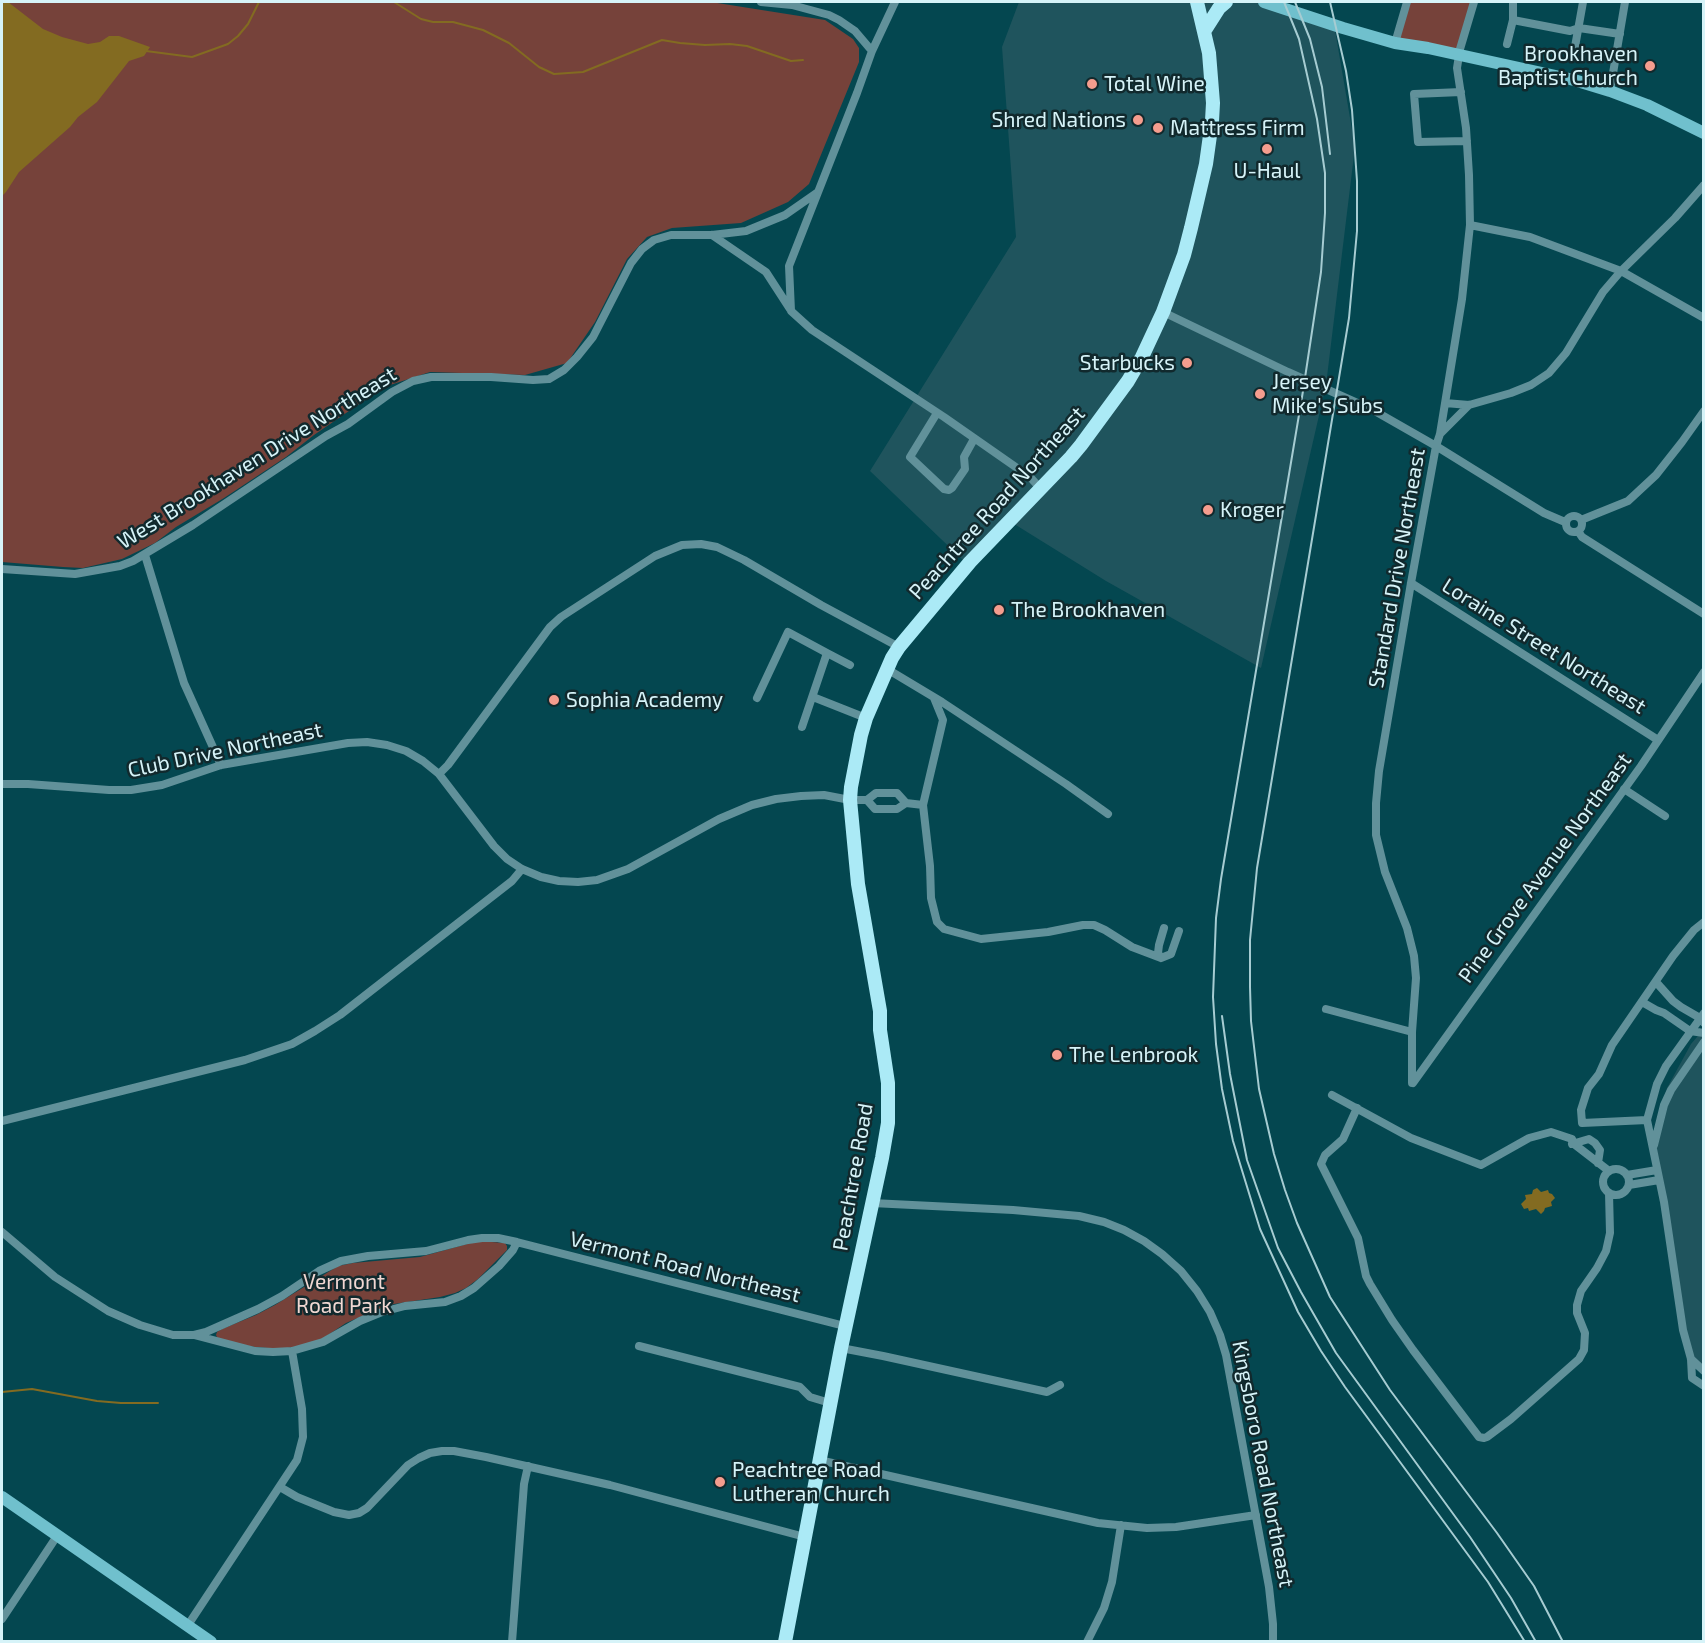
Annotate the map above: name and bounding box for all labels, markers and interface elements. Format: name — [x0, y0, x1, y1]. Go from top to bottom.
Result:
place label: Brookhaven Baptist Church — [1498, 41, 1638, 91]
marker: Brookhaven Baptist Church — [1643, 59, 1657, 73]
place label: Total Wine — [1104, 71, 1205, 97]
marker: Total Wine — [1085, 77, 1099, 91]
place label: Shred Nations — [992, 107, 1126, 133]
marker: Shred Nations — [1131, 113, 1145, 127]
place label: Mattress Firm — [1170, 115, 1305, 141]
marker: Mattress Firm — [1151, 121, 1165, 135]
marker: U-Haul — [1260, 142, 1274, 156]
place label: U-Haul — [1233, 158, 1301, 184]
place label: Starbucks — [1080, 350, 1175, 376]
marker: Starbucks — [1180, 356, 1194, 370]
street label: West Brookhaven Drive Northeast — [113, 361, 401, 555]
place label: Jersey Mike's Subs — [1272, 369, 1383, 419]
marker: Jersey Mike's Subs — [1253, 387, 1267, 401]
street label: Peachtree Road Northeast — [904, 401, 1090, 605]
street label: Standard Drive Northeast — [1363, 446, 1431, 690]
place label: Kroger — [1220, 497, 1284, 523]
marker: Kroger — [1201, 503, 1215, 517]
street label: Loraine Street Northeast — [1437, 573, 1651, 719]
place label: The Brookhaven — [1011, 597, 1165, 623]
marker: The Brookhaven — [992, 603, 1006, 617]
place label: Sophia Academy — [566, 687, 723, 713]
marker: Sophia Academy — [547, 693, 561, 707]
street label: Club Drive Northeast — [125, 717, 325, 783]
street label: Pine Grove Avenue Northeast — [1453, 748, 1637, 988]
place label: The Lenbrook — [1069, 1042, 1198, 1068]
marker: The Lenbrook — [1050, 1048, 1064, 1062]
street label: Peachtree Road — [828, 1101, 878, 1253]
street label: Vermont Road Northeast — [567, 1226, 803, 1308]
park label: Vermont Road Park — [296, 1269, 392, 1319]
street label: Kingsboro Road Northeast — [1227, 1339, 1299, 1589]
place label: Peachtree Road Lutheran Church — [732, 1457, 890, 1507]
marker: Peachtree Road Lutheran Church — [713, 1475, 727, 1489]

